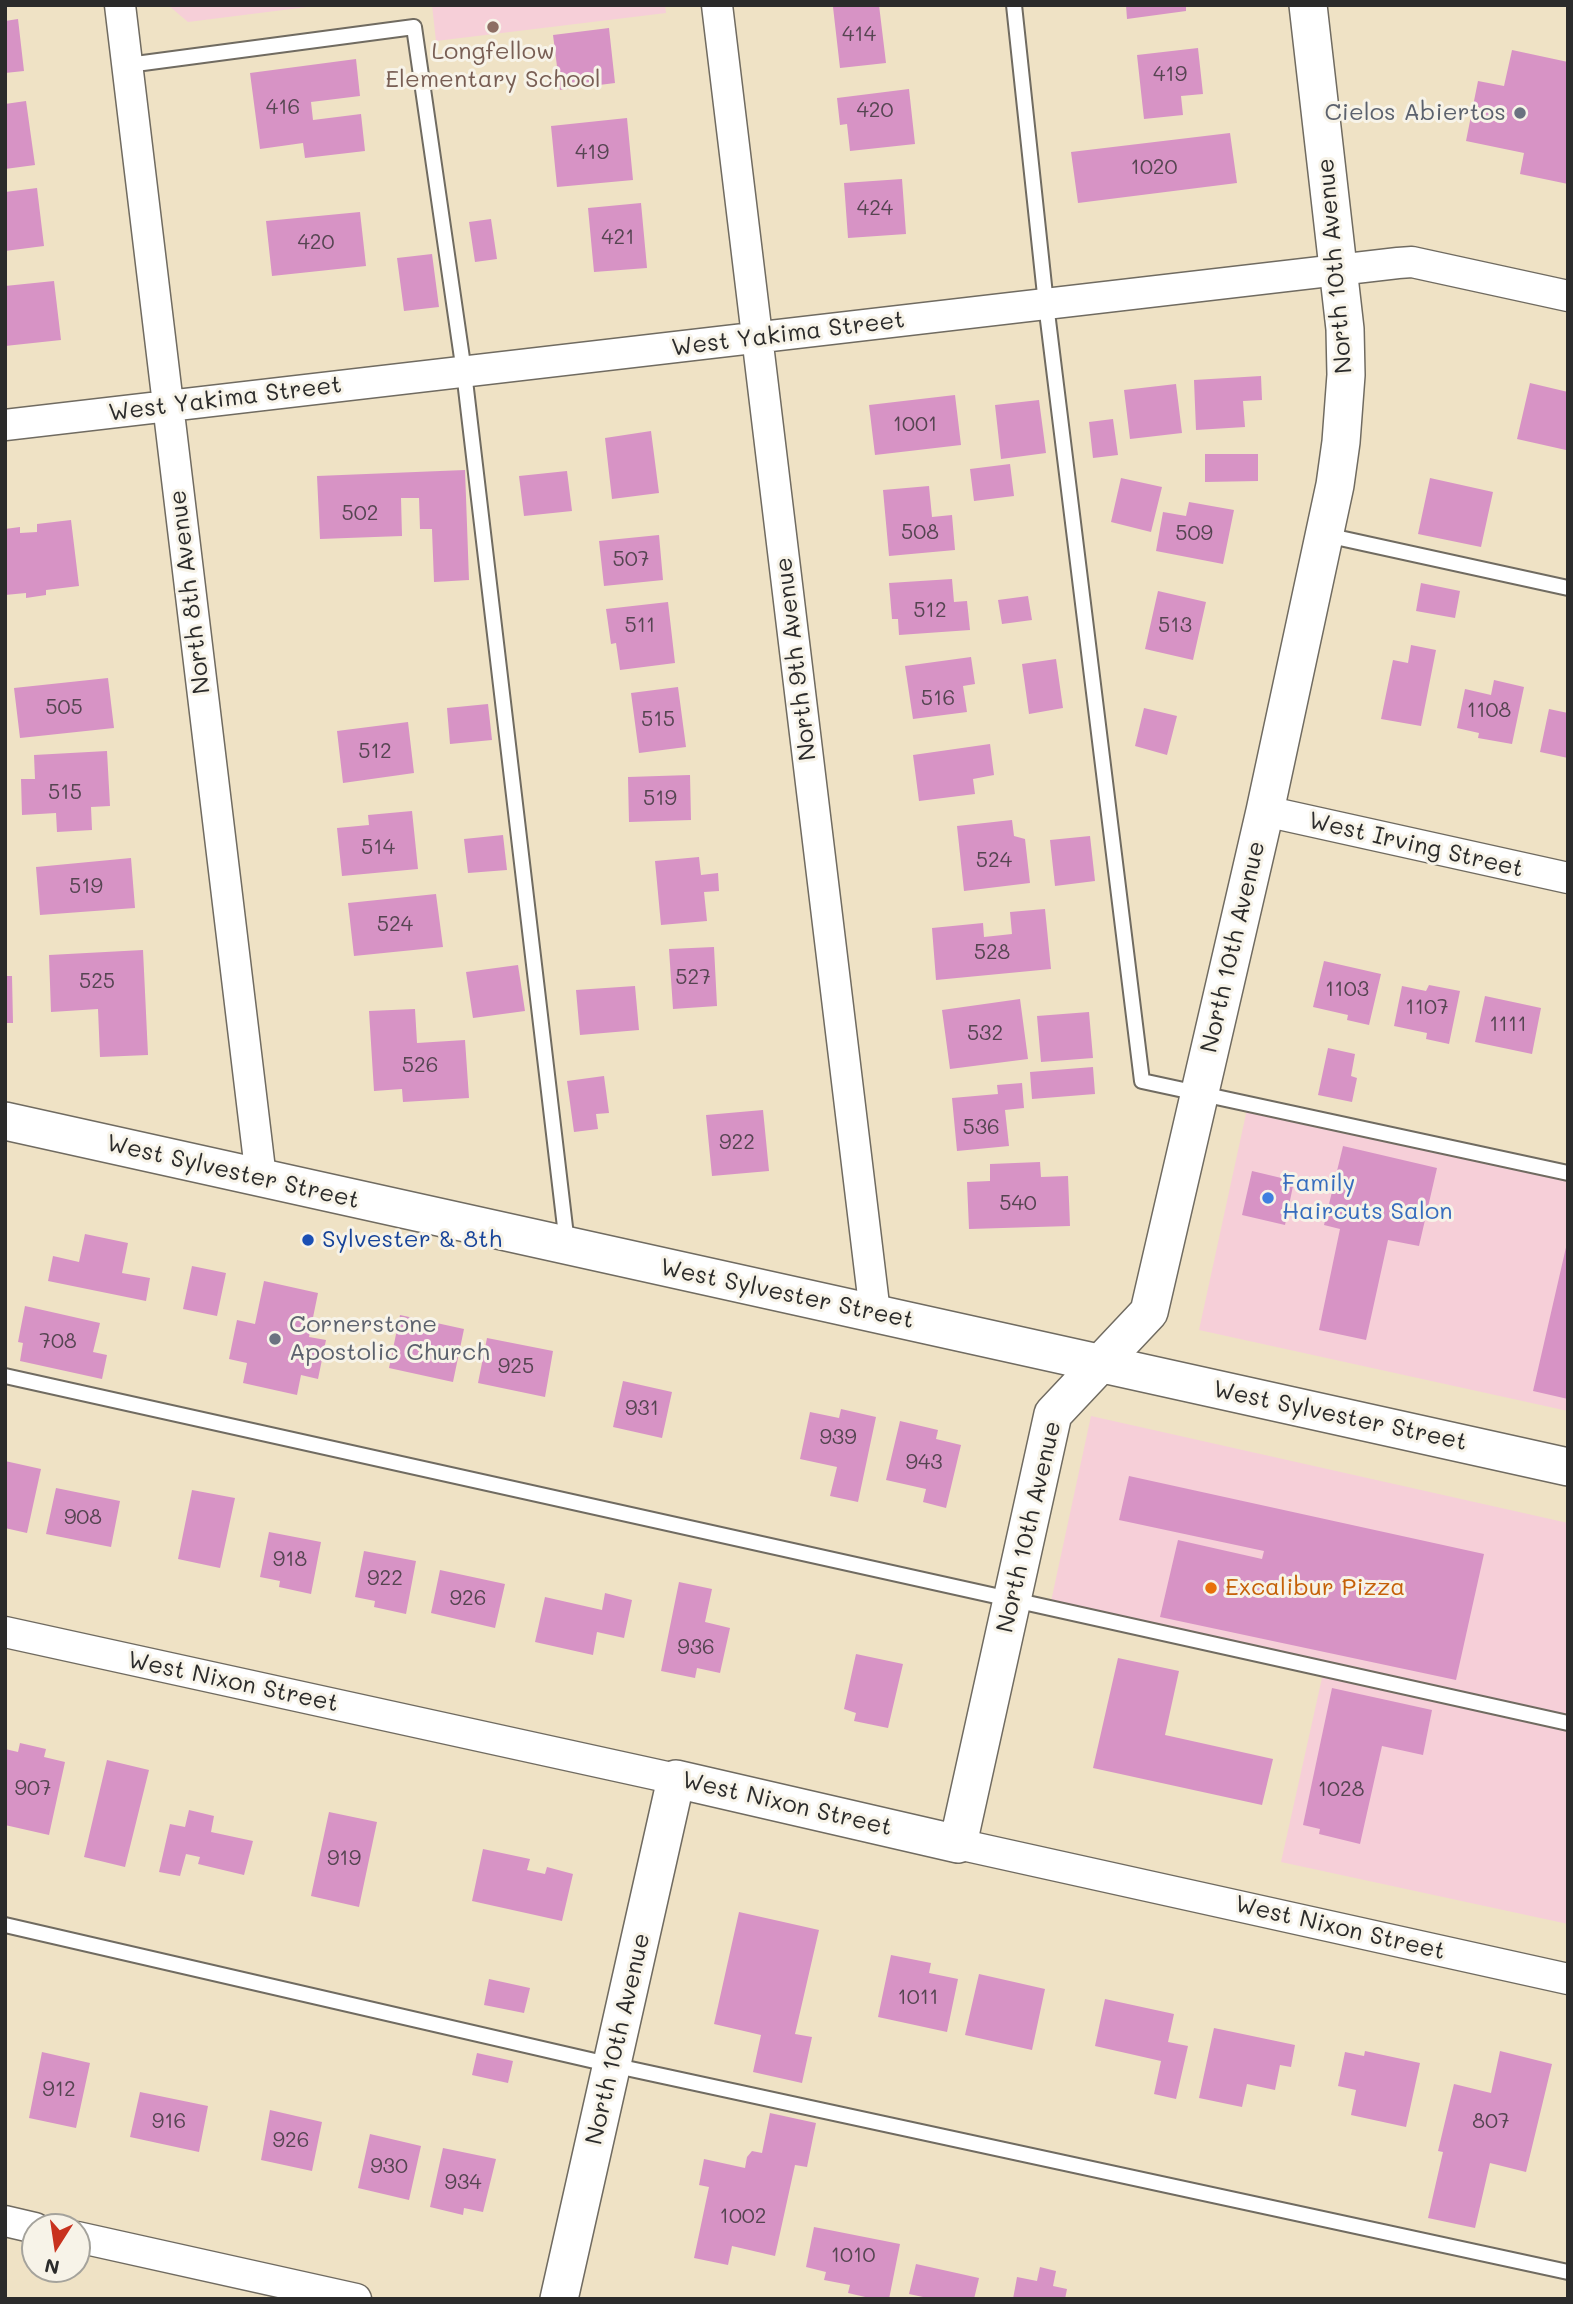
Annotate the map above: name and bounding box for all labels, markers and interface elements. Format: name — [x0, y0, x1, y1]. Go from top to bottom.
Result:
marker: Longfellow Elementary School — [485, 19, 501, 35]
house number: 414 — [842, 22, 876, 48]
place label: Longfellow Elementary School — [385, 38, 601, 94]
house number: 419 — [1153, 62, 1187, 88]
house number: 416 — [266, 95, 300, 121]
house number: 420 — [857, 98, 893, 124]
place label: Cielos Abiertos — [1324, 99, 1506, 127]
marker: Cielos Abiertos — [1512, 105, 1528, 121]
house number: 419 — [575, 140, 609, 166]
house number: 1020 — [1131, 155, 1177, 181]
street label: North 10th Avenue — [1311, 157, 1359, 375]
house number: 424 — [857, 196, 893, 222]
house number: 421 — [601, 225, 635, 251]
house number: 420 — [298, 230, 334, 256]
street label: West Yakima Street — [670, 305, 906, 363]
street label: West Yakima Street — [107, 370, 343, 428]
house number: 1001 — [893, 412, 937, 438]
street label: North 8th Avenue — [163, 488, 217, 696]
house number: 502 — [342, 501, 378, 527]
house number: 508 — [901, 520, 939, 546]
house number: 509 — [1175, 521, 1213, 547]
house number: 507 — [613, 547, 649, 573]
street label: North 9th Avenue — [769, 556, 823, 762]
house number: 512 — [913, 598, 947, 624]
house number: 511 — [624, 613, 656, 639]
house number: 513 — [1158, 613, 1192, 639]
house number: 516 — [921, 686, 955, 712]
house number: 505 — [45, 695, 83, 721]
house number: 1108 — [1467, 698, 1511, 724]
house number: 515 — [641, 707, 675, 733]
house number: 512 — [358, 739, 392, 765]
house number: 515 — [48, 780, 82, 806]
house number: 519 — [643, 786, 677, 812]
street label: West Irving Street — [1306, 806, 1526, 884]
house number: 514 — [361, 835, 395, 861]
street label: North 10th Avenue — [1195, 838, 1271, 1056]
house number: 524 — [976, 848, 1012, 874]
house number: 519 — [69, 874, 103, 900]
house number: 524 — [377, 912, 413, 938]
house number: 528 — [974, 940, 1010, 966]
house number: 527 — [675, 965, 711, 991]
house number: 525 — [79, 969, 115, 995]
house number: 1103 — [1325, 977, 1369, 1003]
house number: 1107 — [1405, 995, 1449, 1021]
house number: 1111 — [1489, 1012, 1527, 1038]
house number: 532 — [967, 1021, 1003, 1047]
house number: 526 — [402, 1053, 438, 1079]
house number: 536 — [962, 1115, 1000, 1141]
street label: West Sylvester Street — [104, 1129, 362, 1215]
house number: 922 — [719, 1130, 755, 1156]
place label: Family Haircuts Salon — [1282, 1170, 1453, 1226]
marker: Family Haircuts Salon — [1260, 1190, 1276, 1206]
house number: 540 — [999, 1191, 1037, 1217]
place label: Sylvester & 8th — [322, 1226, 502, 1254]
marker: Sylvester & 8th — [300, 1232, 316, 1248]
street label: West Sylvester Street — [658, 1253, 916, 1335]
place label: Cornerstone Apostolic Church — [289, 1311, 490, 1367]
house number: 708 — [39, 1329, 77, 1355]
marker: Cornerstone Apostolic Church — [267, 1331, 283, 1347]
house number: 925 — [498, 1354, 534, 1380]
street label: West Sylvester Street — [1211, 1375, 1469, 1457]
house number: 931 — [625, 1396, 659, 1422]
street label: North 10th Avenue — [991, 1418, 1067, 1636]
house number: 939 — [819, 1425, 857, 1451]
house number: 943 — [905, 1450, 943, 1476]
house number: 908 — [64, 1505, 102, 1531]
house number: 918 — [273, 1547, 307, 1573]
house number: 922 — [367, 1566, 403, 1592]
place label: Excalibur Pizza — [1225, 1574, 1405, 1602]
marker: Excalibur Pizza — [1203, 1580, 1219, 1596]
house number: 926 — [450, 1586, 486, 1612]
house number: 936 — [677, 1635, 715, 1661]
street label: West Nixon Street — [125, 1646, 341, 1718]
street label: West Nixon Street — [679, 1766, 895, 1842]
house number: 907 — [14, 1776, 52, 1802]
house number: 1028 — [1318, 1777, 1364, 1803]
house number: 919 — [327, 1846, 361, 1872]
street label: West Nixon Street — [1232, 1890, 1448, 1966]
street label: North 10th Avenue — [580, 1930, 656, 2148]
house number: 1011 — [897, 1985, 939, 2011]
house number: 912 — [42, 2077, 76, 2103]
house number: 916 — [152, 2109, 186, 2135]
house number: 807 — [1472, 2109, 1510, 2135]
house number: 926 — [273, 2128, 309, 2154]
house number: 930 — [370, 2154, 408, 2180]
house number: 934 — [444, 2170, 482, 2196]
house number: 1002 — [720, 2204, 766, 2230]
north arrow — [21, 2213, 91, 2283]
house number: 1010 — [831, 2243, 875, 2269]
text: N — [42, 2253, 62, 2281]

